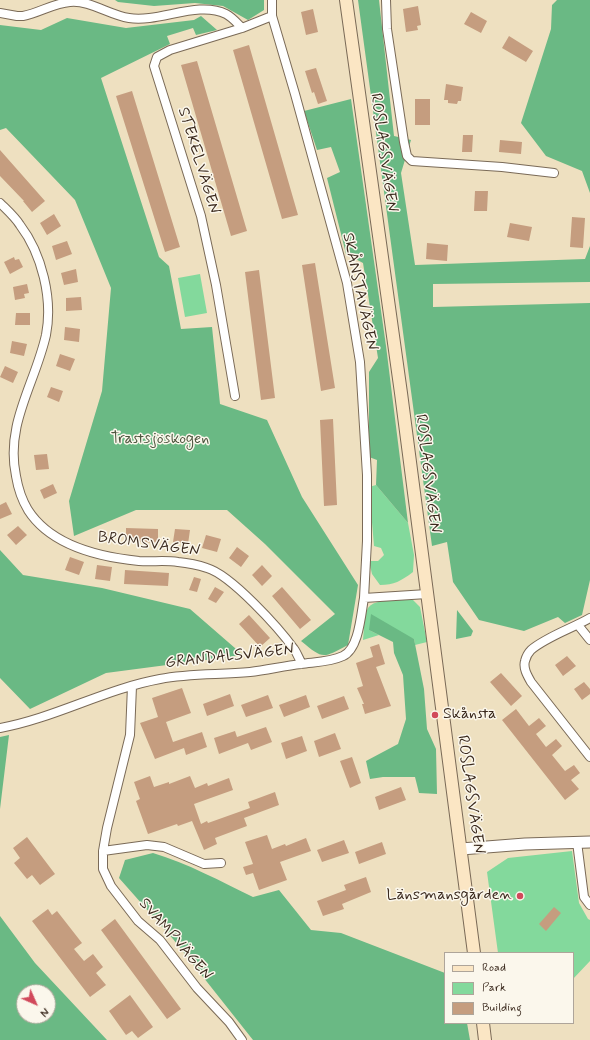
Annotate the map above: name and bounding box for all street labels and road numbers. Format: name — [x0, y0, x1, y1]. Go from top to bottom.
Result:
street label: ROSLAGSVÄGEN — [365, 92, 401, 214]
street label: STEKELVÄGEN — [173, 105, 223, 217]
street label: SKÅNSTAVÄGEN — [337, 231, 381, 353]
street label: ROSLAGSVÄGEN — [410, 413, 444, 535]
street label: BROMSVÄGEN — [96, 528, 202, 562]
street label: GRANDALSVÄGEN — [164, 641, 296, 673]
street label: ROSLAGSVÄGEN — [452, 734, 488, 856]
street label: SVAMPVÄGEN — [134, 895, 216, 985]

